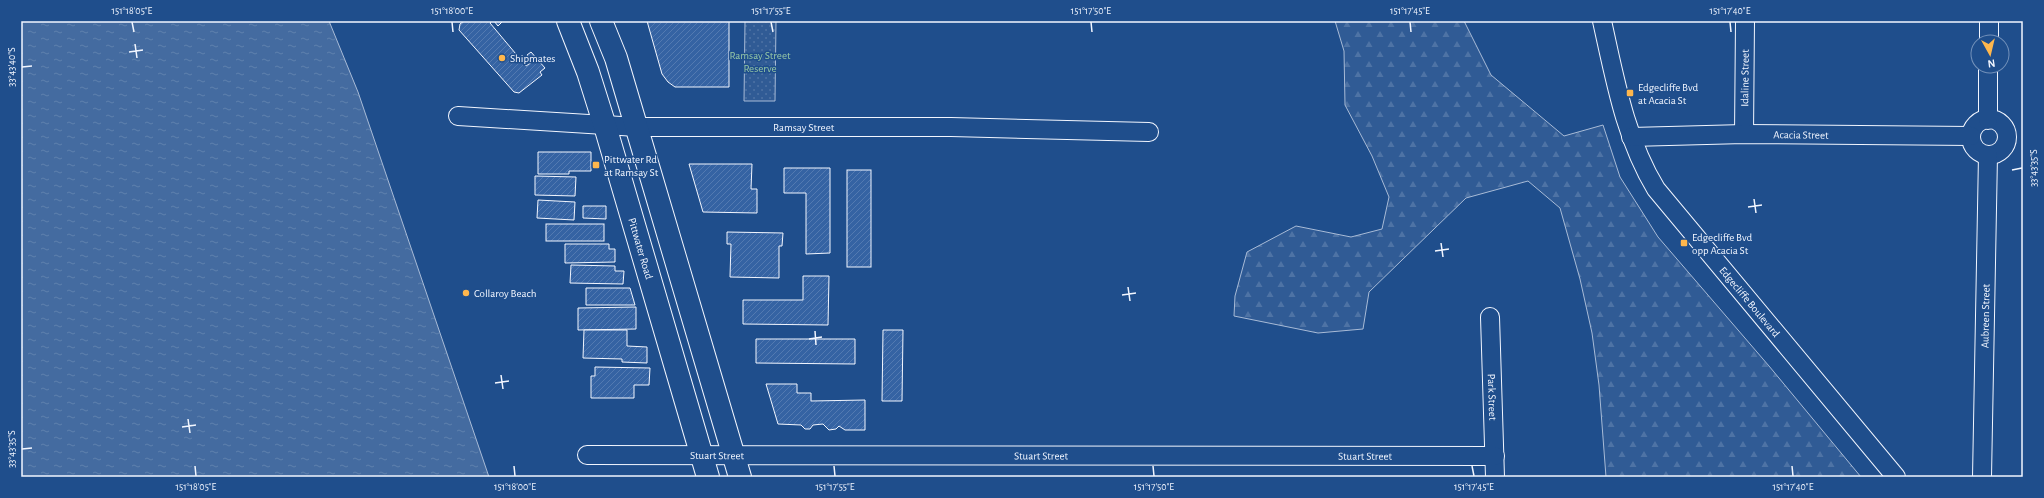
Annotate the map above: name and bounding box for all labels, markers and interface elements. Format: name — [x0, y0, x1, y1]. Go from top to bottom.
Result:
text: 151°18'05"E — [112, 6, 153, 16]
text: 151°18'00"E — [431, 6, 473, 16]
text: 151°17'55"E — [751, 6, 791, 16]
text: 151°17'50"E — [1071, 6, 1111, 16]
text: 151°17'45"E — [1390, 6, 1430, 16]
text: 151°17'40"E — [1710, 6, 1751, 16]
north arrow — [1970, 34, 2010, 74]
text: 33°43'40"S — [7, 47, 17, 87]
street label: Idaline Street — [1739, 49, 1750, 107]
park label: Ramsay Street Reserve — [729, 50, 791, 74]
marker: Shipmates — [497, 53, 507, 63]
place label: Shipmates — [510, 53, 555, 64]
text: N — [1987, 57, 1996, 69]
place label: Edgecliffe Bvd at Acacia St — [1638, 82, 1699, 106]
marker: Edgecliffe Bvd at Acacia St — [1625, 88, 1635, 98]
street label: Ramsay Street — [773, 122, 835, 133]
street label: Acacia Street — [1773, 129, 1829, 140]
text: 33°43'35"S — [2029, 149, 2039, 187]
place label: Pittwater Rd at Ramsay St — [604, 154, 659, 178]
marker: Pittwater Rd at Ramsay St — [591, 160, 601, 170]
street label: Pittwater Road — [627, 216, 655, 281]
place label: Edgecliffe Bvd opp Acacia St — [1692, 232, 1753, 256]
marker: Edgecliffe Bvd opp Acacia St — [1679, 238, 1689, 248]
street label: Edgecliffe Boulevard — [1718, 265, 1782, 339]
street label: Aubreen Street — [1979, 283, 1991, 348]
marker: Collaroy Beach — [461, 288, 471, 298]
place label: Collaroy Beach — [474, 288, 537, 299]
street label: Park Street — [1486, 373, 1499, 421]
text: 33°43'35"S — [7, 430, 17, 468]
street label: Stuart Street — [690, 450, 745, 461]
street label: Stuart Street — [1014, 450, 1069, 461]
street label: Stuart Street — [1338, 450, 1393, 461]
text: 151°18'05"E — [176, 482, 217, 492]
text: 151°18'00"E — [494, 482, 536, 492]
text: 151°17'55"E — [815, 482, 855, 492]
text: 151°17'50"E — [1134, 482, 1174, 492]
text: 151°17'45"E — [1454, 482, 1494, 492]
text: 151°17'40"E — [1773, 482, 1814, 492]

